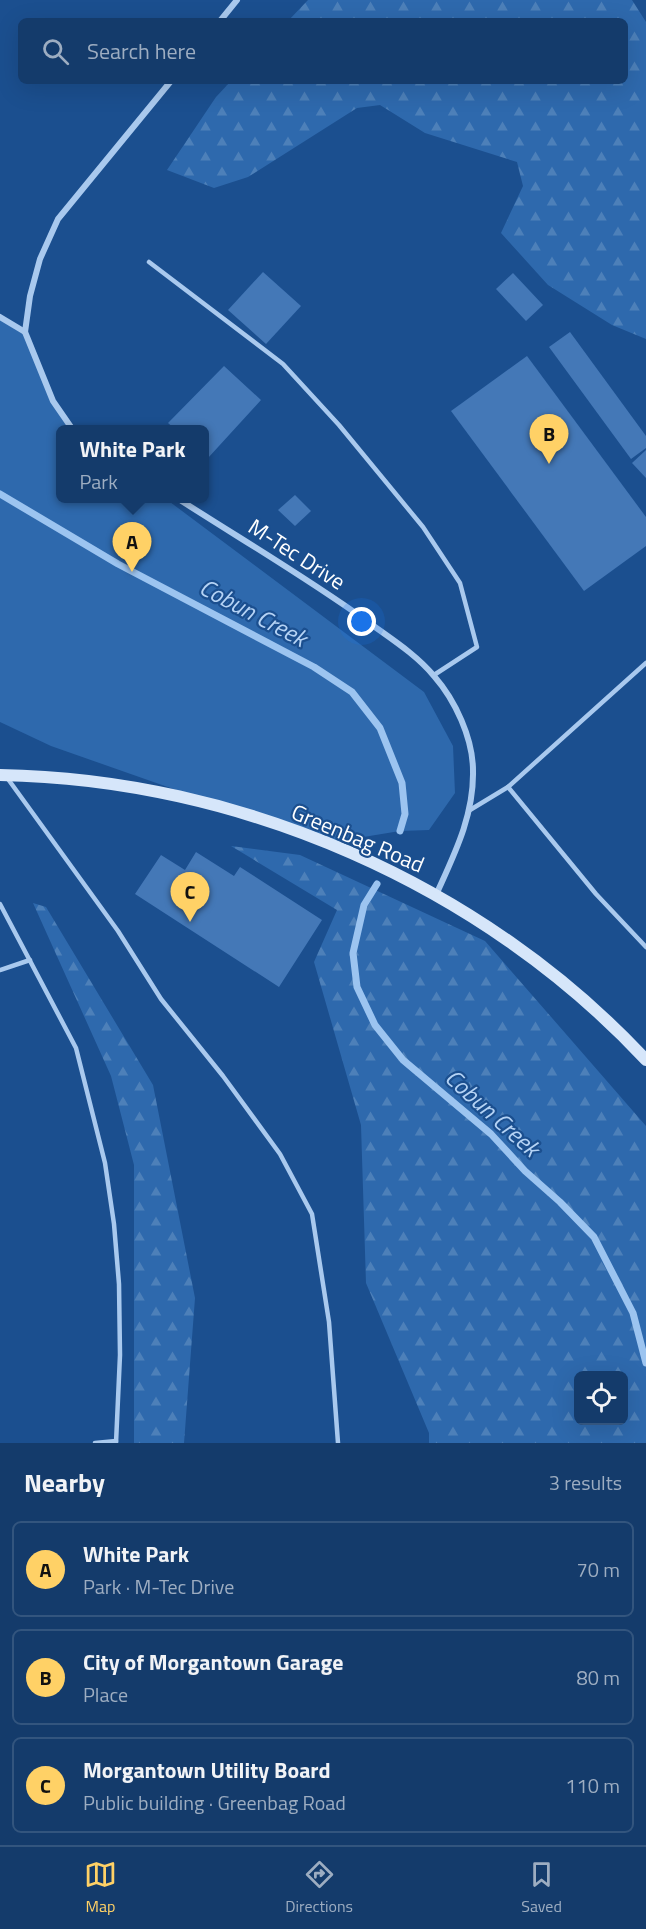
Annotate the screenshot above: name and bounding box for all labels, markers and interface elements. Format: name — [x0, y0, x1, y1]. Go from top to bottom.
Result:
search box — [18, 18, 628, 84]
text: Search here — [87, 34, 196, 68]
icon: search — [39, 35, 72, 68]
pin: B — [530, 414, 568, 464]
popup — [56, 425, 209, 503]
text: White Park — [80, 432, 185, 466]
text: Park — [80, 466, 118, 497]
street label: M-Tec Drive — [242, 510, 352, 598]
pin: A — [112, 522, 152, 572]
water label: Cobun Creek — [193, 569, 317, 657]
your location — [347, 607, 376, 636]
street label: Greenbag Road — [286, 795, 430, 881]
pin: C — [170, 872, 210, 922]
water label: Cobun Creek — [437, 1060, 551, 1167]
map controls — [574, 1371, 628, 1425]
button: locate — [574, 1371, 628, 1425]
text: Nearby — [24, 1463, 105, 1502]
text: 3 results — [549, 1467, 622, 1498]
text: White Park — [83, 1537, 189, 1571]
text: A — [39, 1554, 52, 1585]
text: 70 m — [576, 1554, 620, 1585]
text: Park · M-Tec Drive — [83, 1571, 234, 1602]
text: City of Morgantown Garage — [83, 1645, 343, 1679]
text: B — [39, 1662, 52, 1693]
text: 80 m — [576, 1662, 620, 1693]
text: Place — [83, 1679, 128, 1710]
text: Morgantown Utility Board — [83, 1753, 331, 1787]
text: C — [40, 1770, 51, 1801]
text: 110 m — [565, 1770, 620, 1801]
text: Public building · Greenbag Road — [83, 1787, 346, 1818]
tab: Map — [84, 1858, 117, 1918]
tab: Directions — [285, 1858, 353, 1918]
tab: Saved — [521, 1858, 562, 1918]

